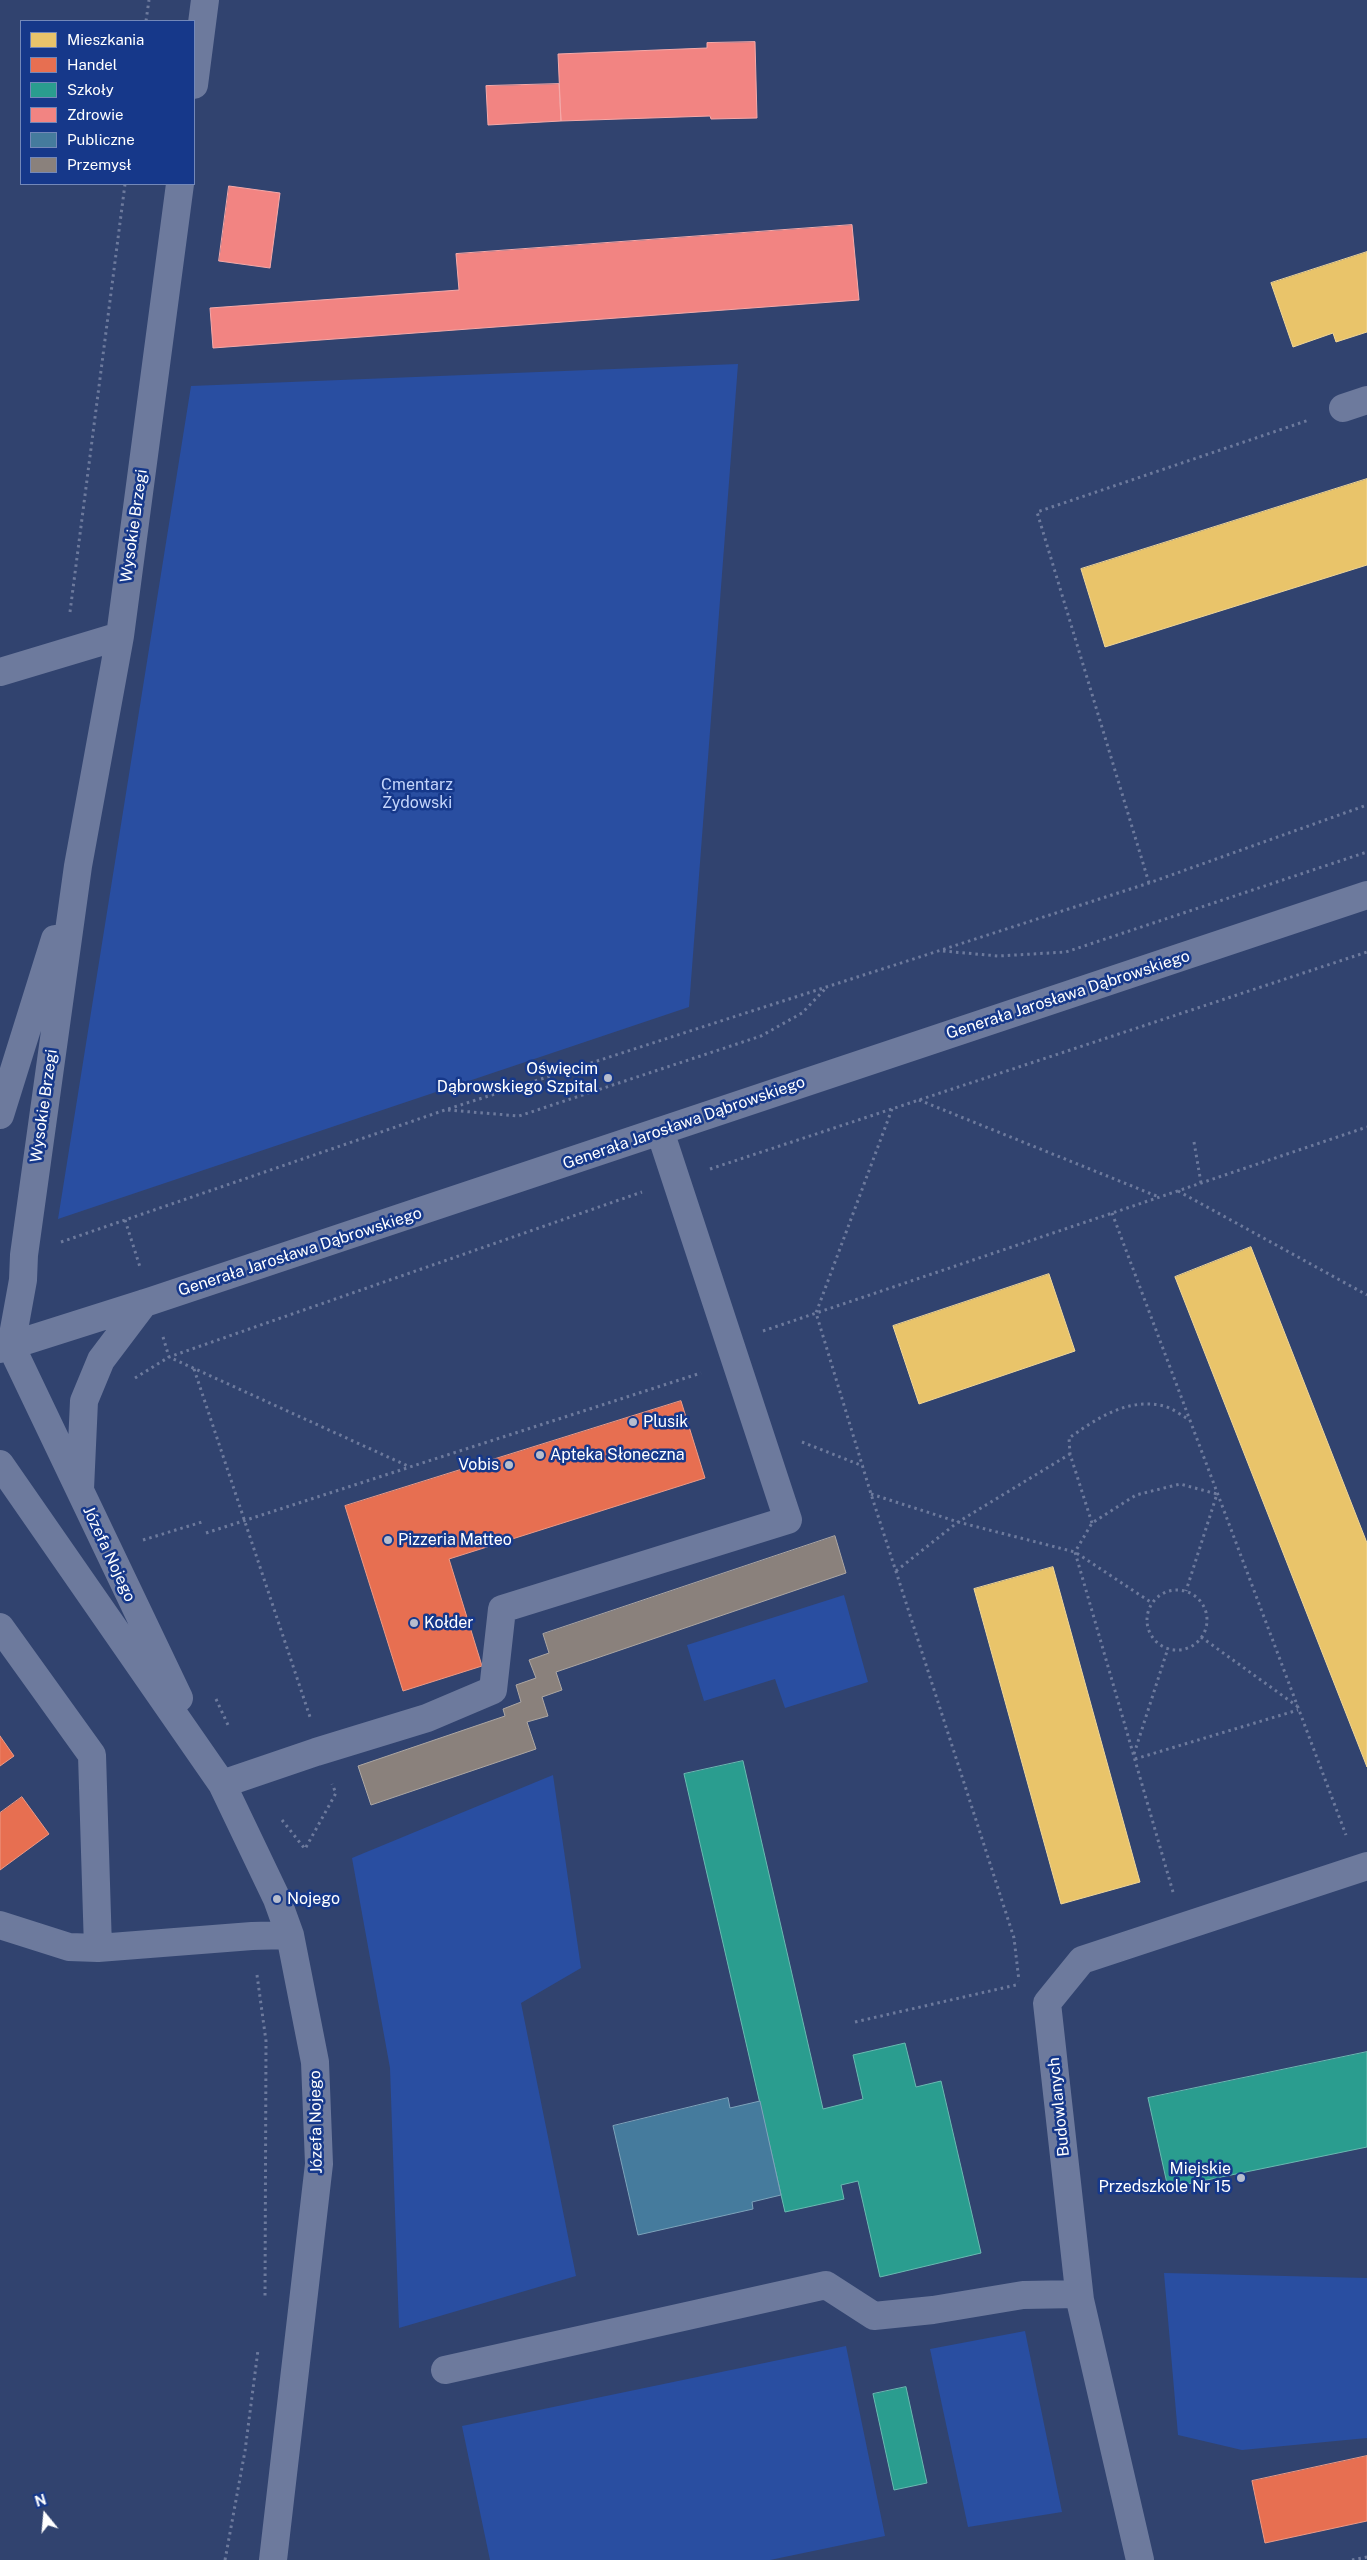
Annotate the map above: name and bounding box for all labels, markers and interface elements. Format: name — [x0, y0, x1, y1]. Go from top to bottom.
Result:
legend — [20, 20, 195, 185]
text: Mieszkania — [67, 31, 144, 48]
text: Handel — [67, 56, 117, 73]
text: Szkoły — [67, 81, 114, 98]
text: Zdrowie — [67, 106, 123, 123]
text: Publiczne — [67, 131, 135, 148]
text: Przemysł — [67, 156, 132, 173]
street label: Wysokie Brzegi — [117, 468, 151, 584]
park label: Cmentarz Żydowski — [381, 775, 453, 813]
street label: Generała Jarosława Dąbrowskiego — [944, 946, 1192, 1044]
street label: Wysokie Brzegi — [27, 1048, 61, 1164]
place label: Oświęcim Dąbrowskiego Szpital — [437, 1059, 598, 1097]
street label: Generała Jarosława Dąbrowskiego — [560, 1072, 808, 1174]
marker: Oświęcim Dąbrowskiego Szpital — [602, 1072, 614, 1084]
street label: Generała Jarosława Dąbrowskiego — [176, 1203, 424, 1301]
place label: Plusik — [643, 1412, 688, 1432]
marker: Plusik — [627, 1416, 639, 1428]
place label: Apteka Słoneczna — [550, 1445, 685, 1465]
marker: Apteka Słoneczna — [534, 1449, 546, 1461]
place label: Vobis — [458, 1455, 499, 1475]
marker: Vobis — [503, 1459, 515, 1471]
street label: Józefa Nojego — [78, 1503, 140, 1605]
place label: Pizzeria Matteo — [398, 1530, 512, 1550]
marker: Pizzeria Matteo — [382, 1534, 394, 1546]
place label: Kołder — [424, 1613, 474, 1633]
marker: Kołder — [408, 1617, 420, 1629]
place label: Nojego — [287, 1889, 340, 1909]
marker: Nojego — [271, 1893, 283, 1905]
street label: Budowlanych — [1044, 2056, 1074, 2158]
street label: Józefa Nojego — [305, 2070, 327, 2174]
place label: Miejskie Przedszkole Nr 15 — [1098, 2159, 1231, 2197]
marker: Miejskie Przedszkole Nr 15 — [1235, 2172, 1247, 2184]
north arrow — [20, 2490, 70, 2540]
text: N — [33, 2491, 48, 2510]

